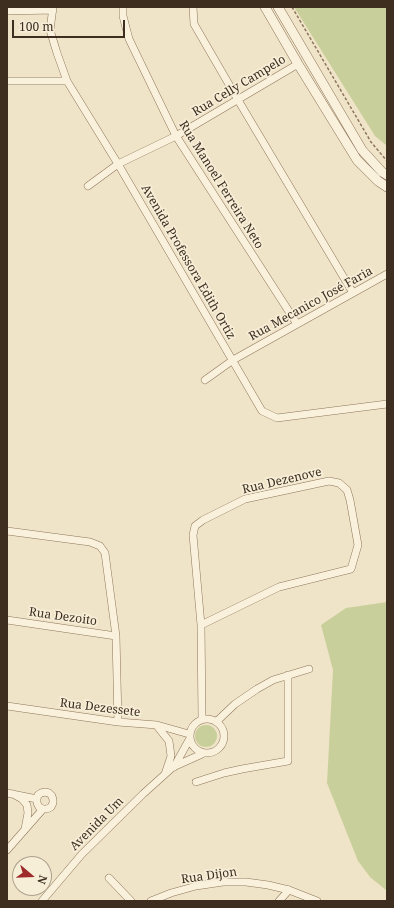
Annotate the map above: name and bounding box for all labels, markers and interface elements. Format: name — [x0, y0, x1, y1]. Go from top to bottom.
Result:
scale bar — [14, 12, 127, 38]
text: 100 m — [19, 18, 54, 35]
street label: Rua Celly Campelo — [190, 52, 288, 120]
street label: Rua Manoel Ferreira Neto — [176, 118, 266, 252]
street label: Avenida Professora Edith Ortiz — [138, 182, 238, 342]
street label: Rua Mecanico José Faria — [247, 264, 375, 344]
street label: Rua Dezenove — [241, 465, 323, 497]
street label: Rua Dezoito — [28, 605, 98, 629]
street label: Rua Dezessete — [59, 696, 141, 720]
street label: Avenida Um — [67, 794, 127, 854]
north arrow — [12, 856, 52, 896]
street label: Rua Dijon — [180, 865, 238, 887]
text: N — [34, 873, 51, 886]

